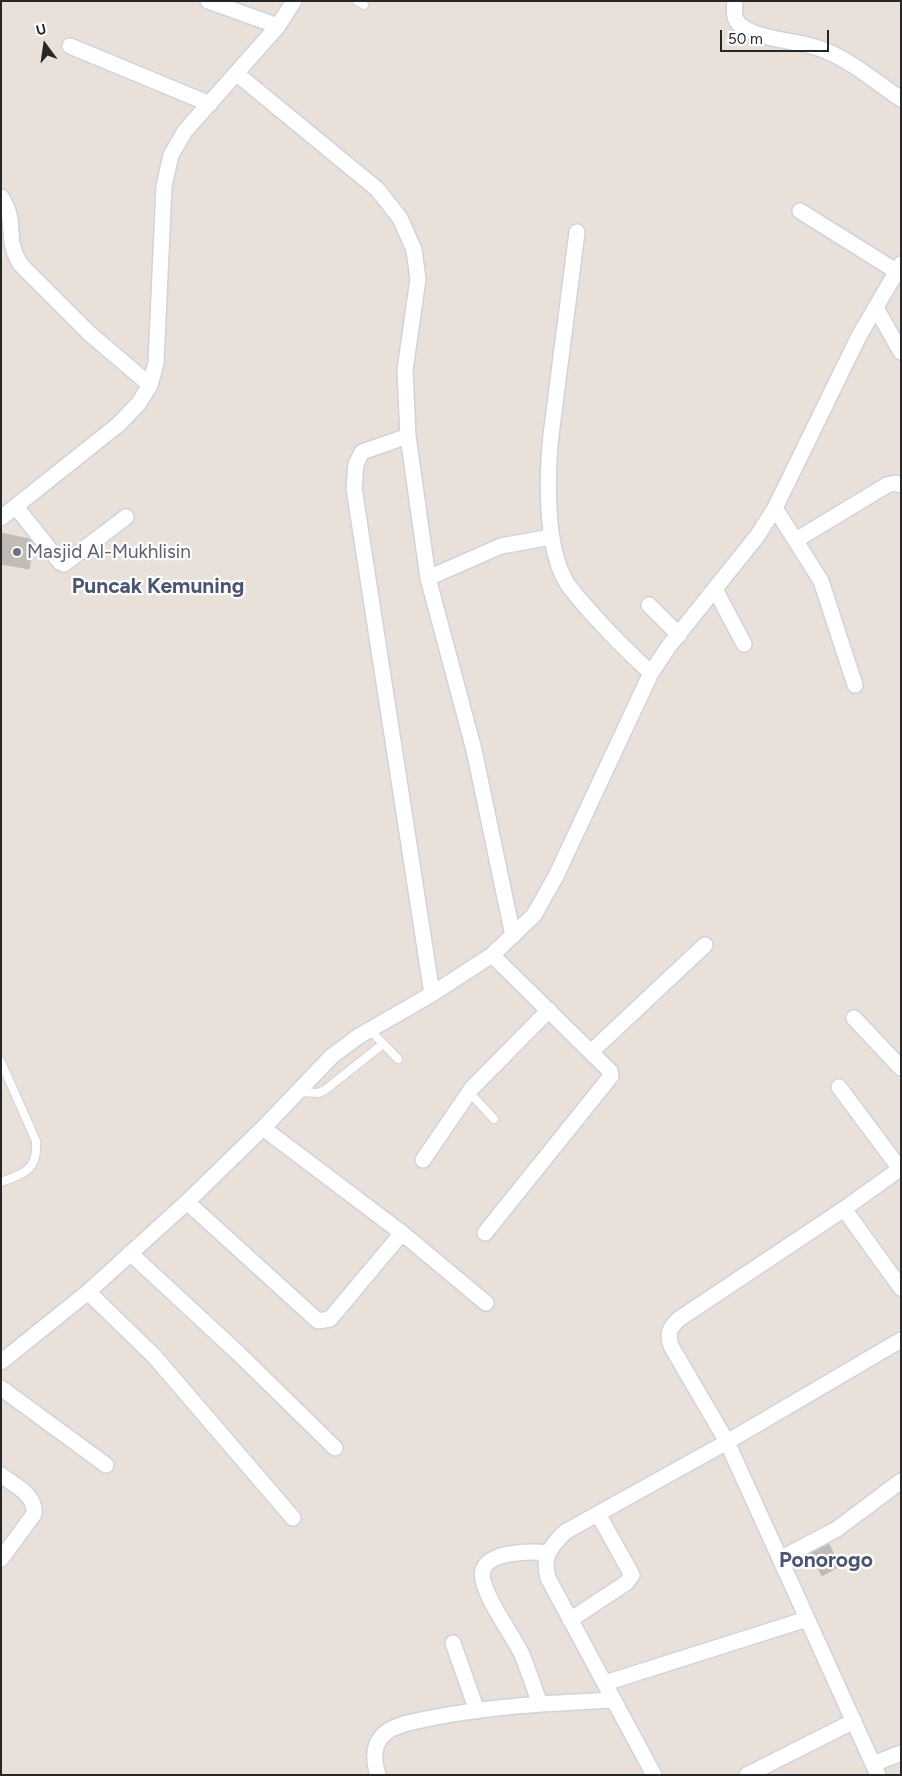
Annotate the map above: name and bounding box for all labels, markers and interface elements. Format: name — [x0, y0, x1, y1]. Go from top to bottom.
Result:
north arrow — [20, 20, 70, 70]
scale bar — [722, 20, 831, 52]
text: U — [34, 21, 48, 39]
text: 50 m — [728, 30, 763, 48]
place label: Masjid Al-Mukhlisin — [27, 541, 191, 563]
marker: Masjid Al-Mukhlisin — [11, 546, 23, 558]
district label: Puncak Kemuning — [72, 574, 244, 600]
district label: Ponorogo — [779, 1548, 873, 1574]

